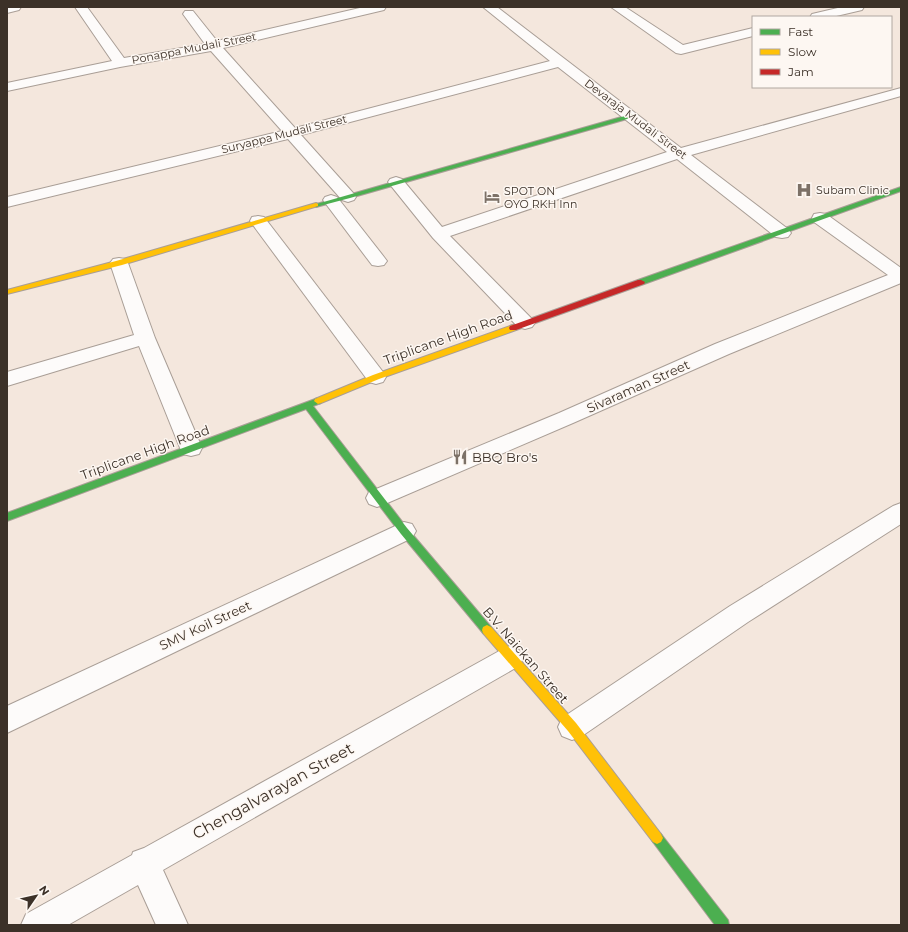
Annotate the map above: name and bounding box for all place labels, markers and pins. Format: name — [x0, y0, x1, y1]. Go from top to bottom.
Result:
hospital icon: Subam Clinic — [795, 181, 813, 199]
place label: Subam Clinic — [816, 183, 889, 197]
place label: SPOT ON OYO RKH Inn — [504, 184, 577, 211]
hotel icon: SPOT ON OYO RKH Inn — [483, 188, 501, 206]
restaurant icon: BBQ Bro's — [451, 448, 469, 466]
place label: BBQ Bro's — [472, 449, 538, 465]

